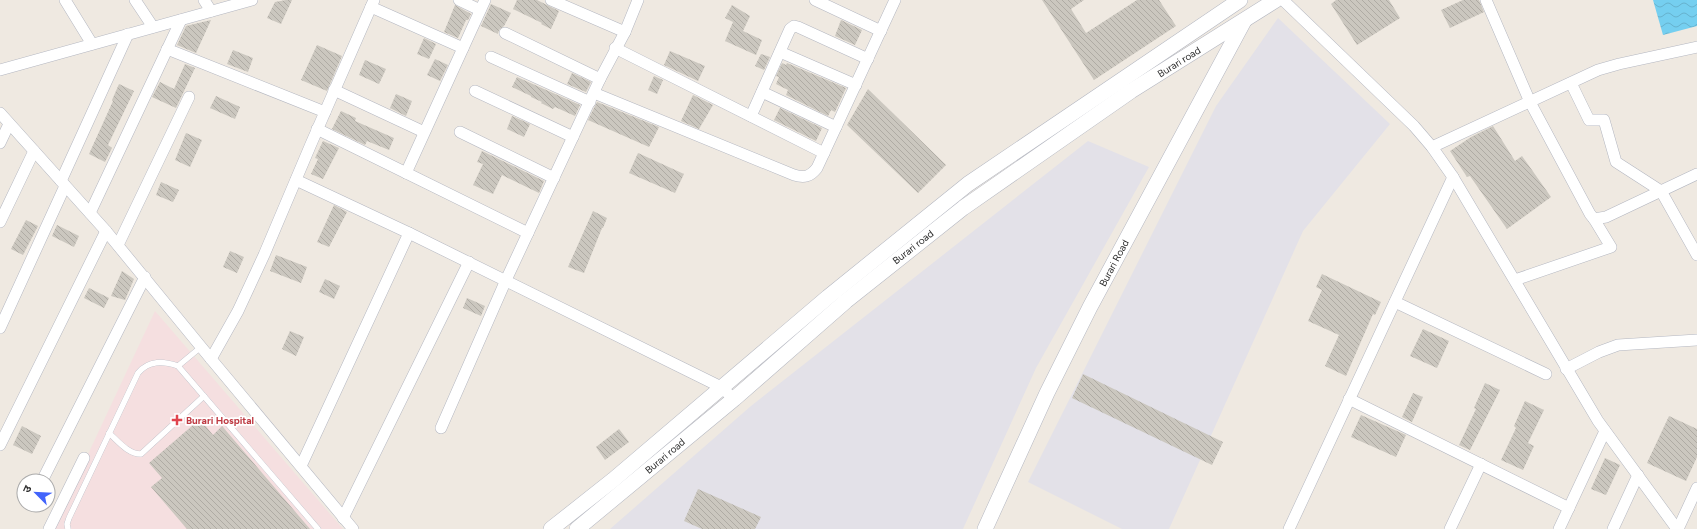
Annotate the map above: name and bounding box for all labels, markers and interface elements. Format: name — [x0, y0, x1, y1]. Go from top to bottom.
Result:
street label: Burari road — [1155, 44, 1203, 80]
street label: Burari road — [890, 227, 936, 267]
street label: Burari Road — [1096, 237, 1132, 289]
marker: Burari Hospital — [171, 414, 183, 426]
place label: Burari Hospital — [186, 414, 254, 427]
street label: Burari road — [642, 435, 688, 477]
north arrow — [16, 473, 56, 513]
text: उ — [20, 483, 35, 495]

